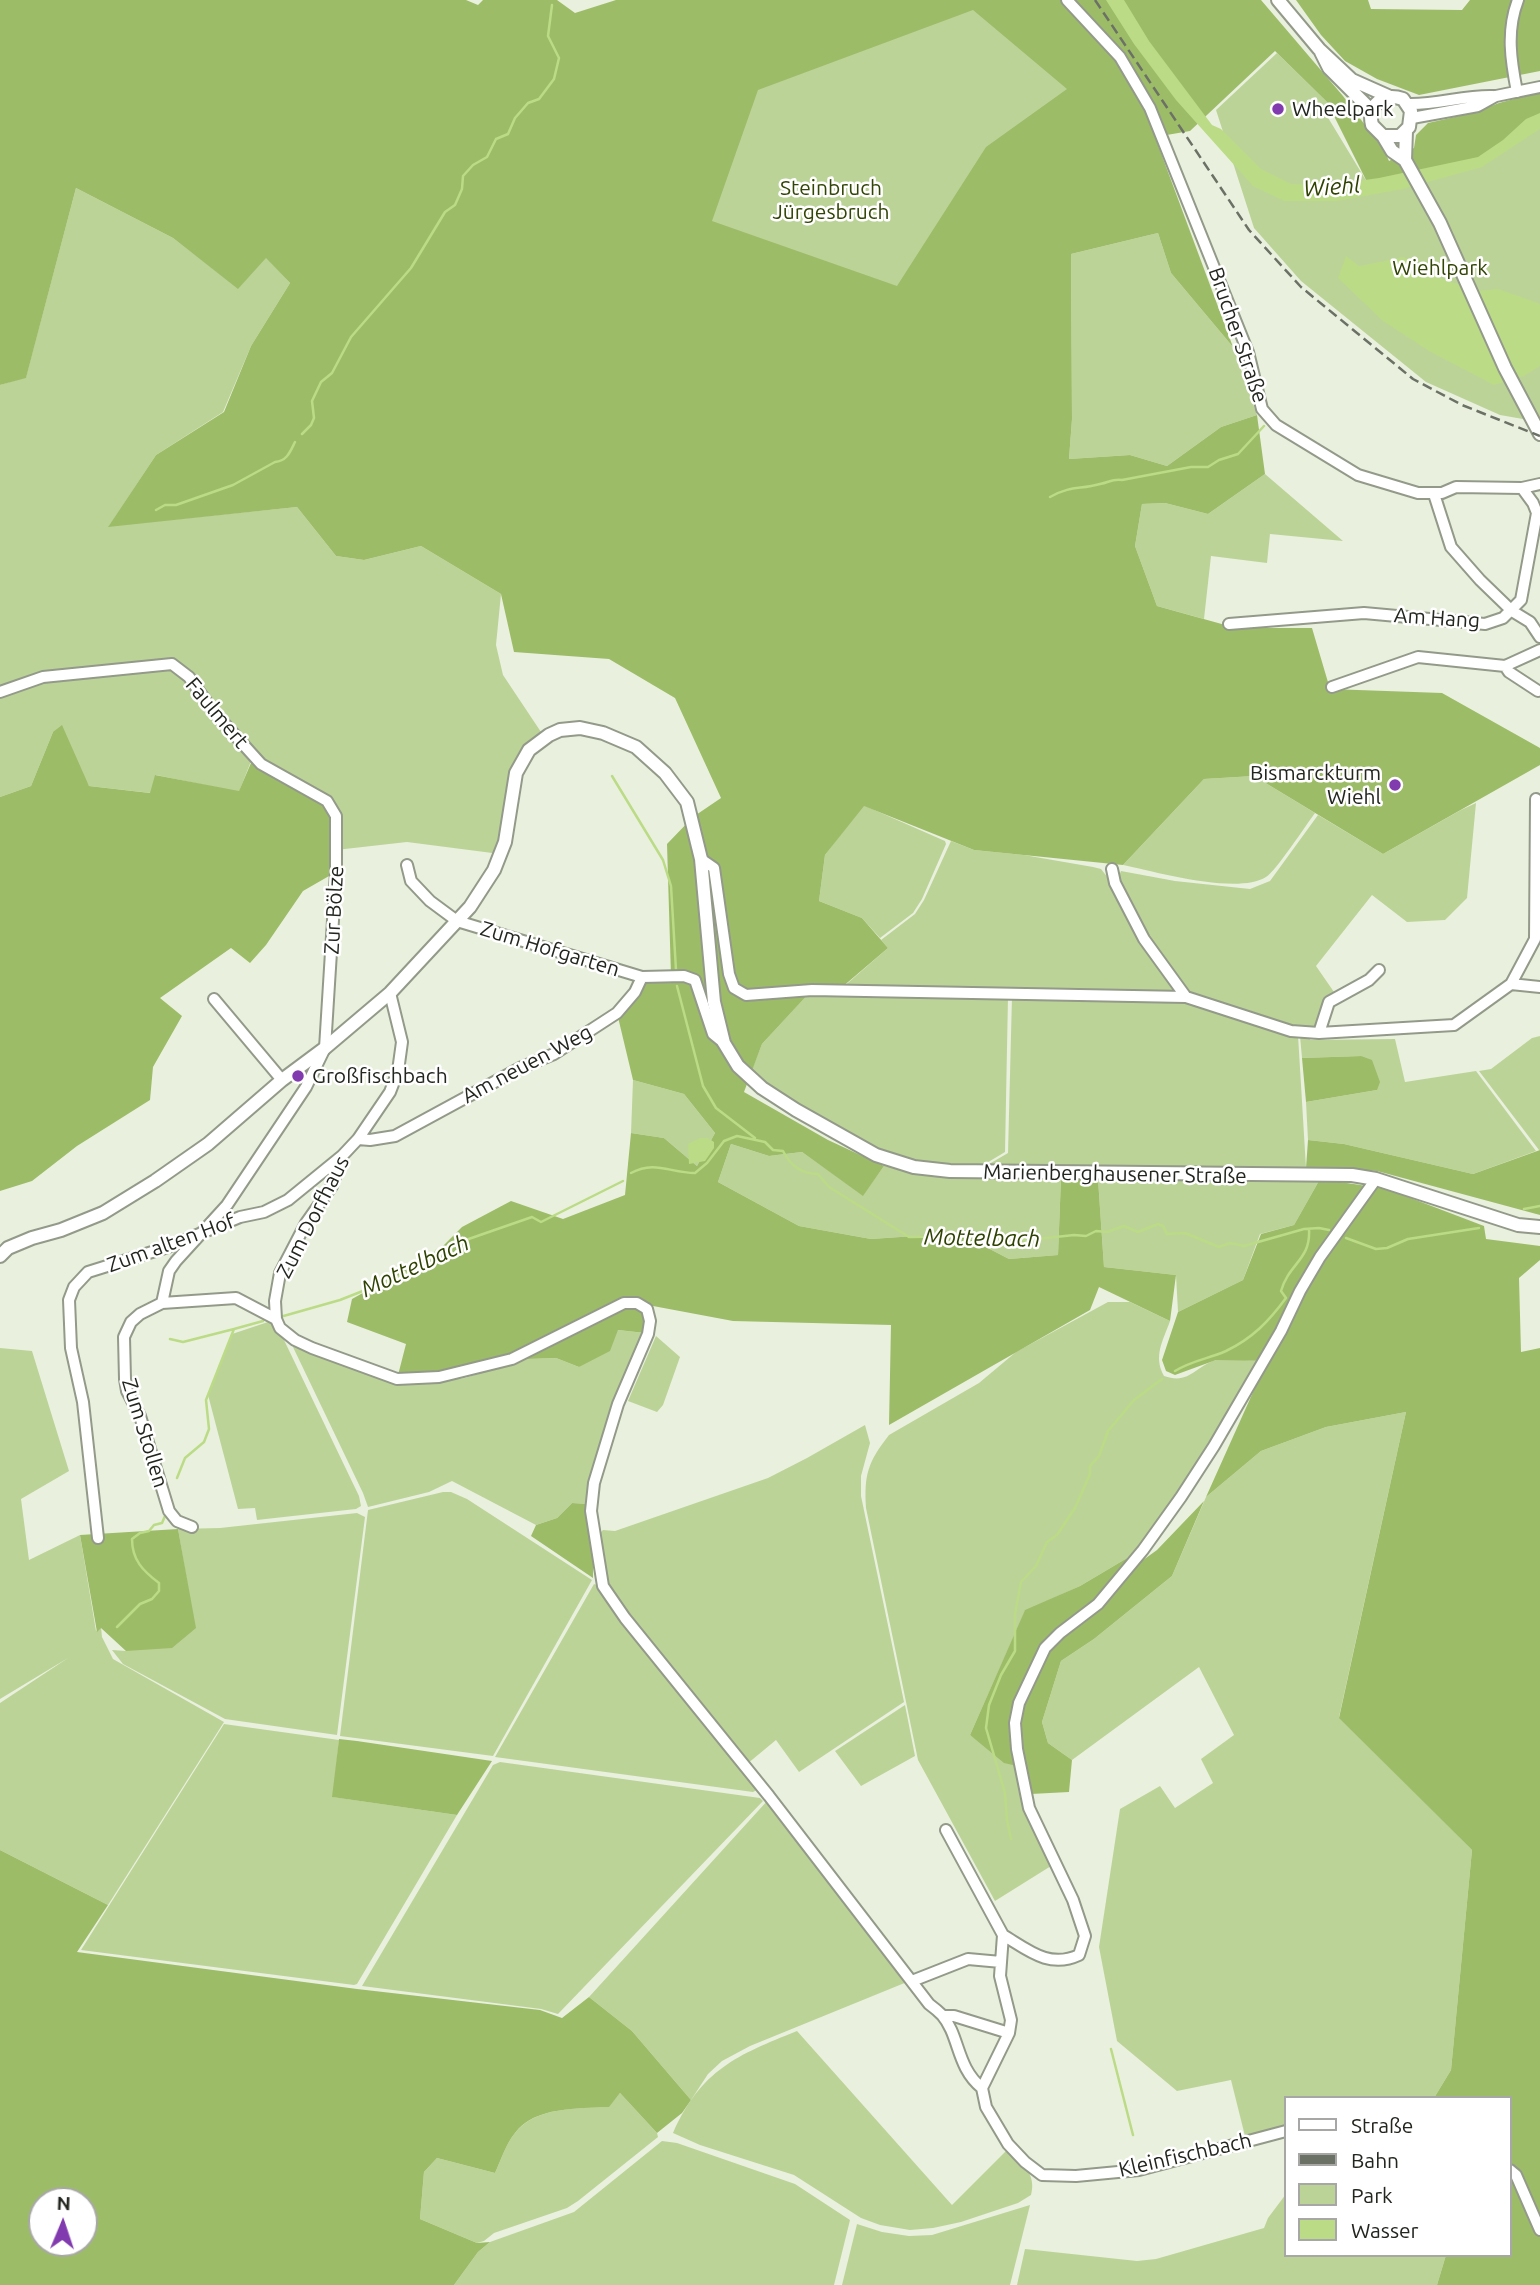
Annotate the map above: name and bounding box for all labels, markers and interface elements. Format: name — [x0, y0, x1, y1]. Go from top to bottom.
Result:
place label: Wheelpark — [1292, 96, 1394, 122]
marker: Wheelpark — [1270, 101, 1286, 117]
water label: Wiehl — [1303, 171, 1361, 203]
park label: Steinbruch Jürgesbruch — [772, 175, 890, 225]
park label: Wiehlpark — [1392, 255, 1488, 281]
street label: Brucher Straße — [1203, 264, 1273, 406]
street label: Am Hang — [1393, 602, 1481, 634]
street label: Faulmert — [180, 673, 254, 753]
place label: Bismarckturm Wiehl — [1250, 760, 1381, 810]
marker: Bismarckturm Wiehl — [1387, 777, 1403, 793]
street label: Zur Bölze — [319, 865, 349, 955]
street label: Zum Hofgarten — [477, 916, 623, 982]
street label: Am neuen Weg — [458, 1019, 596, 1109]
place label: Großfischbach — [312, 1063, 448, 1089]
marker: Großfischbach — [290, 1068, 306, 1084]
street label: Zum Dorfhaus — [271, 1152, 355, 1282]
street label: Marienberghausener Straße — [983, 1159, 1247, 1189]
street label: Zum alten Hof — [104, 1208, 238, 1278]
water label: Mottelbach — [924, 1223, 1040, 1253]
water label: Mottelbach — [356, 1229, 474, 1303]
street label: Zum Stollen — [116, 1375, 174, 1491]
legend — [1284, 2096, 1512, 2257]
text: Straße — [1351, 2113, 1413, 2137]
street label: Kleinfischbach — [1116, 2127, 1254, 2183]
text: Bahn — [1351, 2148, 1399, 2172]
text: Park — [1351, 2183, 1393, 2207]
north arrow — [28, 2187, 98, 2257]
text: N — [56, 2192, 71, 2214]
text: Wasser — [1351, 2218, 1419, 2242]

